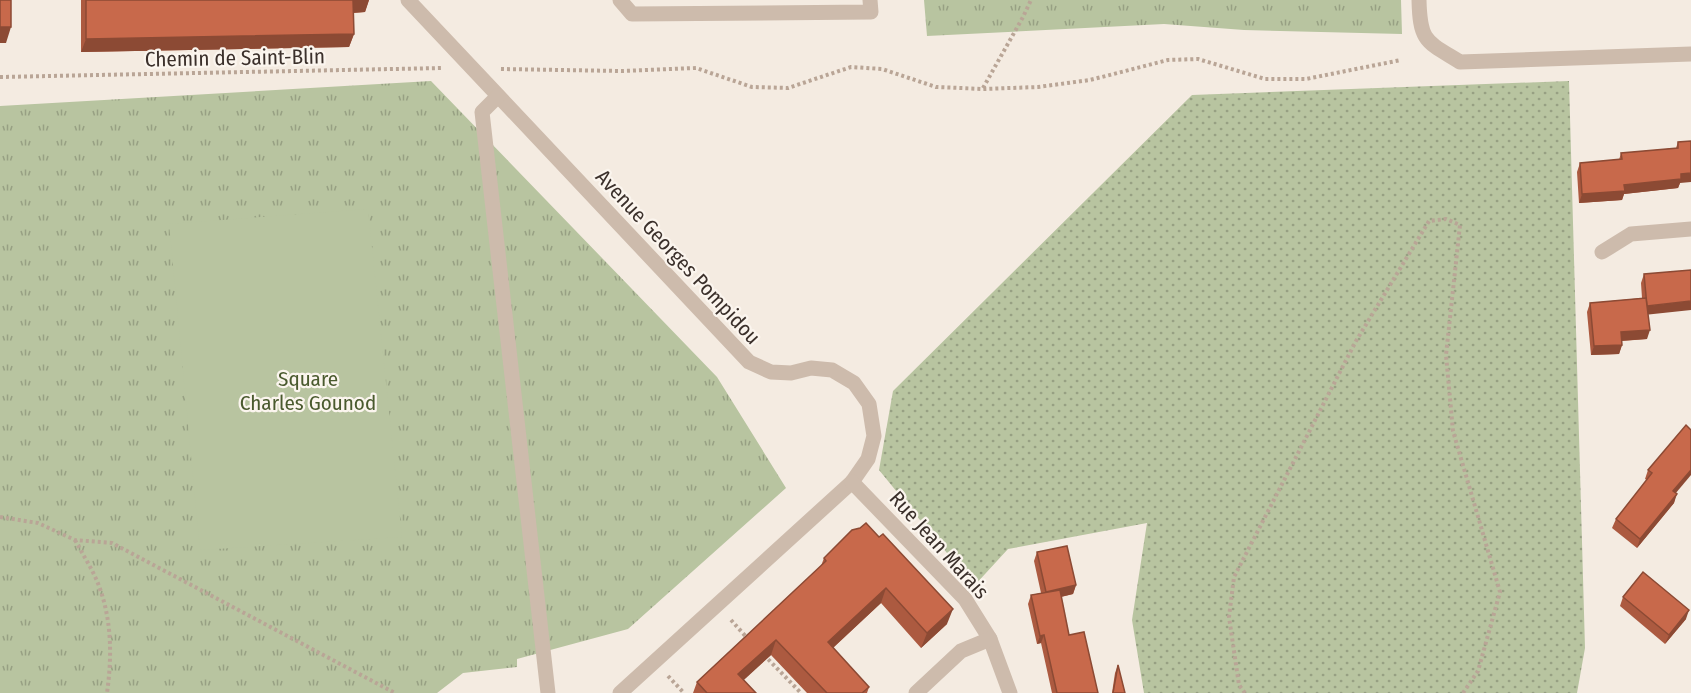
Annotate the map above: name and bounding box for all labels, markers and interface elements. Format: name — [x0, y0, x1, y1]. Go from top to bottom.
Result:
street label: Chemin de Saint-Blin — [145, 43, 325, 73]
street label: Avenue Georges Pompidou — [590, 164, 766, 350]
park label: Square Charles Gounod — [240, 366, 376, 416]
street label: Rue Jean Marais — [884, 486, 994, 604]

